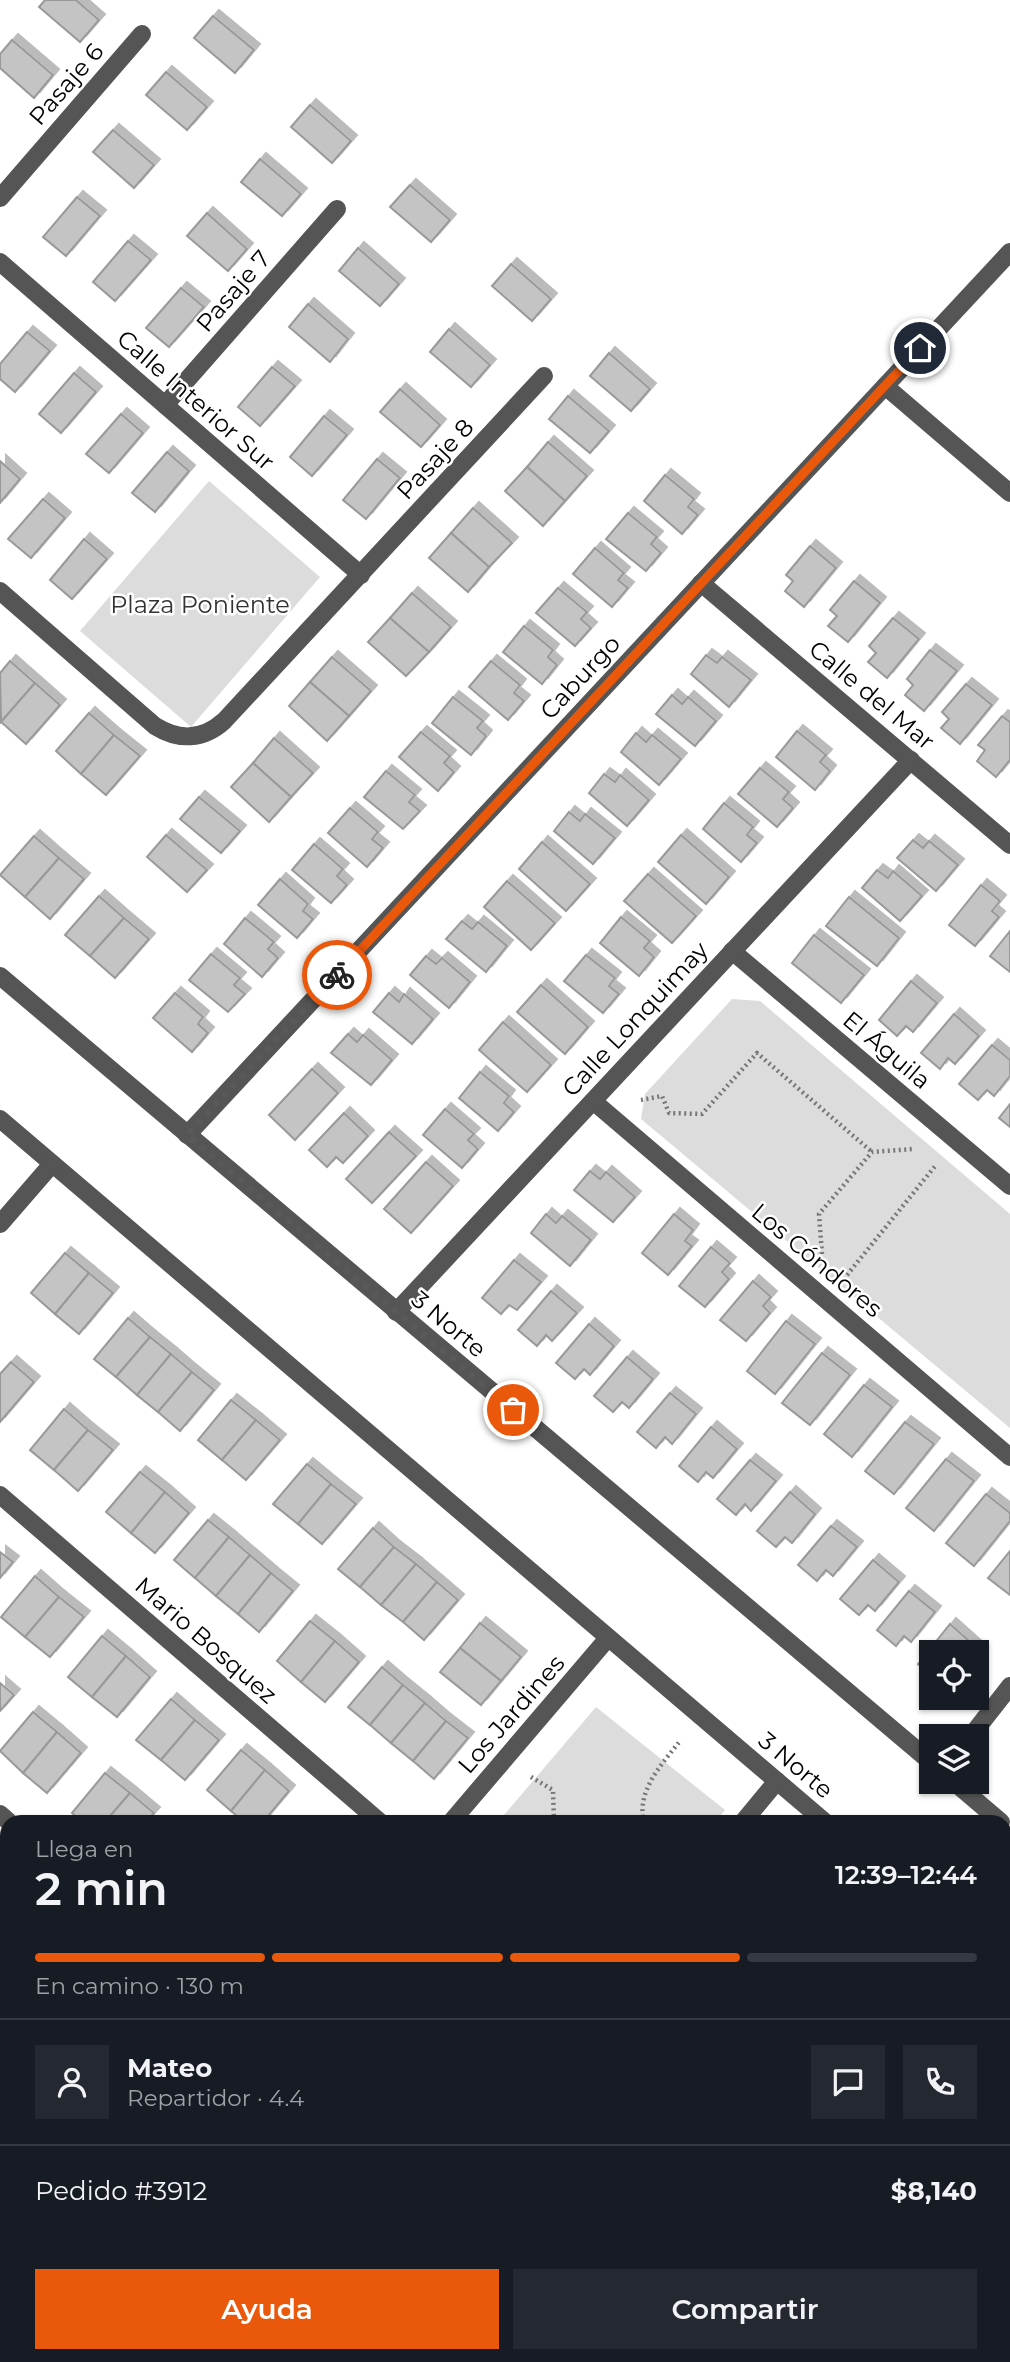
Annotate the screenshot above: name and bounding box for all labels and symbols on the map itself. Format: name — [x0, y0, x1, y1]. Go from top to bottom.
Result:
street label: Pasaje 6 — [23, 37, 109, 131]
street label: Pasaje 7 — [190, 244, 276, 338]
pin — [890, 318, 950, 378]
street label: Calle Interior Sur — [111, 324, 281, 476]
street label: Pasaje 8 — [390, 413, 480, 505]
park label: Plaza Poniente — [110, 590, 290, 619]
street label: Caburgo — [534, 629, 626, 725]
street label: Calle del Mar — [803, 634, 941, 756]
street label: Calle Lonquimay — [556, 936, 714, 1102]
courier — [302, 940, 372, 1010]
street label: El Águila — [837, 1005, 937, 1095]
street label: Los Cóndores — [746, 1197, 888, 1323]
street label: 3 Norte — [406, 1285, 492, 1363]
pin — [483, 1380, 543, 1440]
street label: Mario Bosquez — [129, 1571, 283, 1709]
street label: Los Jardines — [452, 1649, 570, 1779]
street label: 3 Norte — [753, 1726, 839, 1804]

